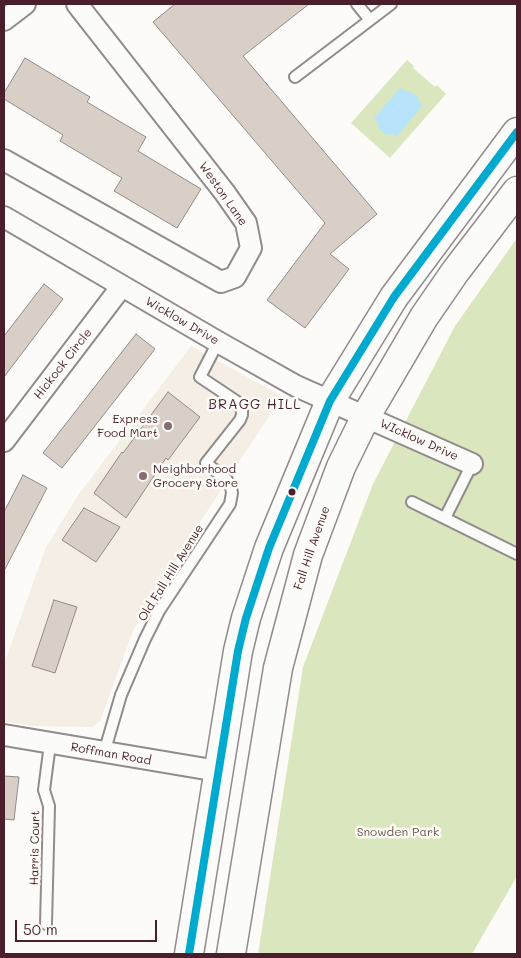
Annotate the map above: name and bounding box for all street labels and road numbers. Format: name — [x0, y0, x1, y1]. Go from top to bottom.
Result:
street label: Weston Lane — [196, 159, 250, 229]
street label: Wicklow Drive — [143, 294, 221, 348]
street label: Hickock Circle — [31, 326, 95, 402]
street label: WIcklow Drive — [378, 416, 460, 464]
street label: Fall Hill Avenue — [291, 504, 333, 592]
street label: Old Fall Hill Avenue — [135, 522, 207, 624]
street label: Roffman Road — [70, 740, 152, 768]
street label: Harris Court — [27, 810, 43, 886]

